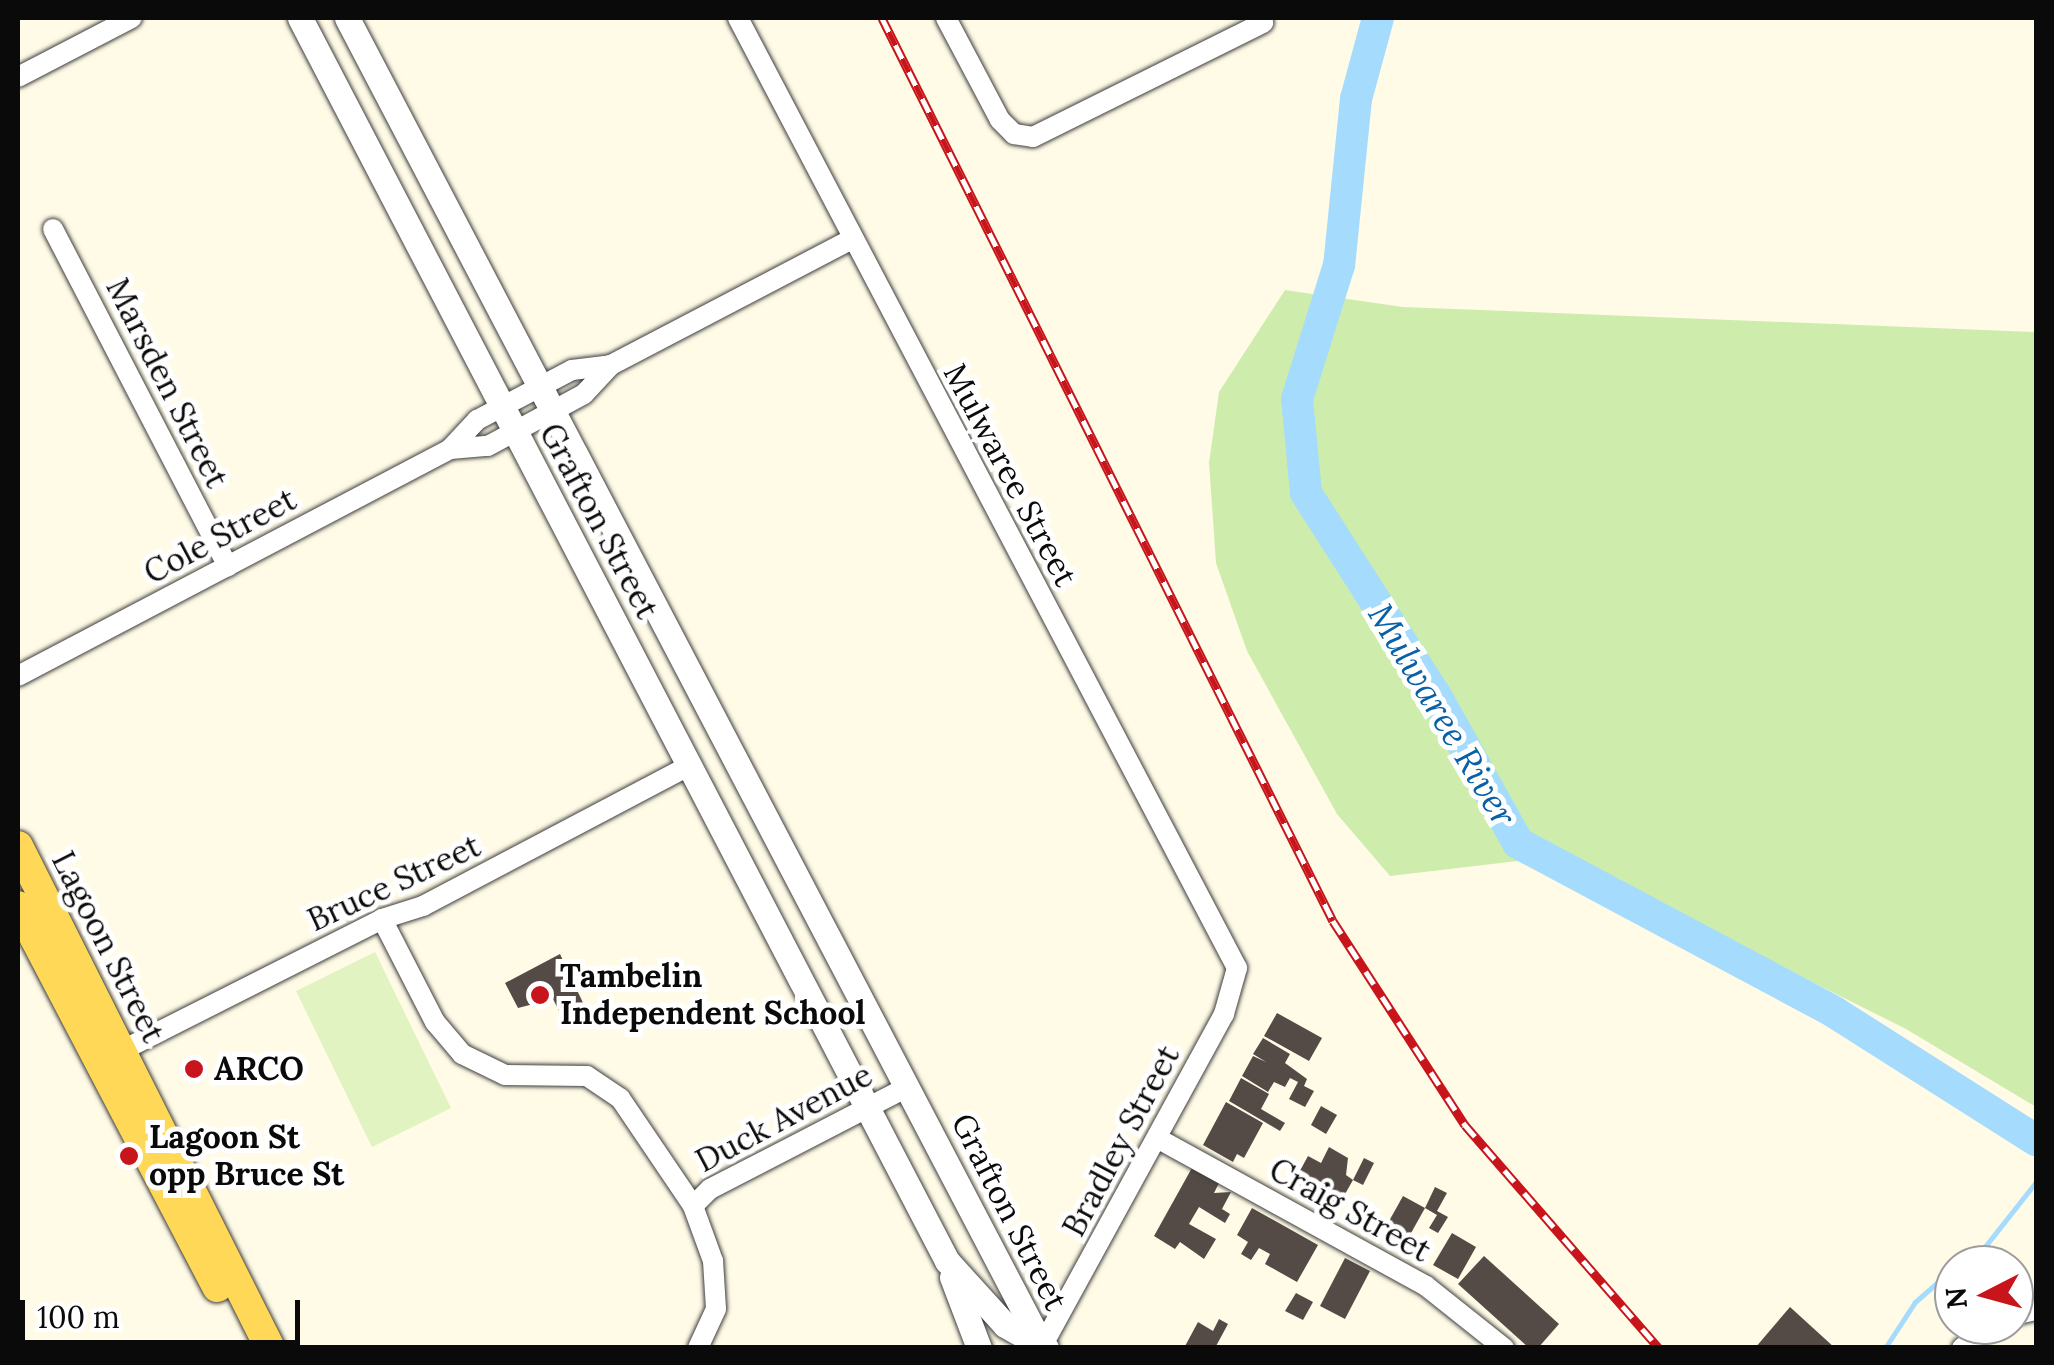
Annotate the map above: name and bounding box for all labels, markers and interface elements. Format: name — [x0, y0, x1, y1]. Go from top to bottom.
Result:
street label: Marsden Street — [98, 272, 236, 494]
street label: Mulwaree Street — [935, 357, 1085, 593]
street label: Grafton Street — [531, 417, 667, 625]
street label: Cole Street — [138, 480, 302, 592]
water label: Mulwaree River — [1359, 596, 1525, 834]
street label: Bruce Street — [302, 826, 486, 940]
street label: Lagoon Street — [43, 845, 173, 1049]
place label: Tambelin Independent School — [560, 958, 865, 1033]
marker: Tambelin Independent School — [529, 984, 551, 1006]
street label: Bradley Street — [1055, 1039, 1187, 1243]
place label: ARCO — [214, 1050, 304, 1088]
street label: Duck Avenue — [689, 1055, 879, 1181]
marker: ARCO — [183, 1058, 205, 1080]
street label: Grafton Street — [943, 1107, 1075, 1317]
place label: Lagoon St opp Bruce St — [149, 1119, 344, 1194]
marker: Lagoon St opp Bruce St — [118, 1145, 140, 1167]
street label: Craig Street — [1263, 1150, 1437, 1270]
north arrow — [1934, 1245, 2034, 1345]
scale bar — [25, 1280, 305, 1342]
text: N — [1937, 1285, 1975, 1311]
text: 100 m — [37, 1298, 120, 1336]

